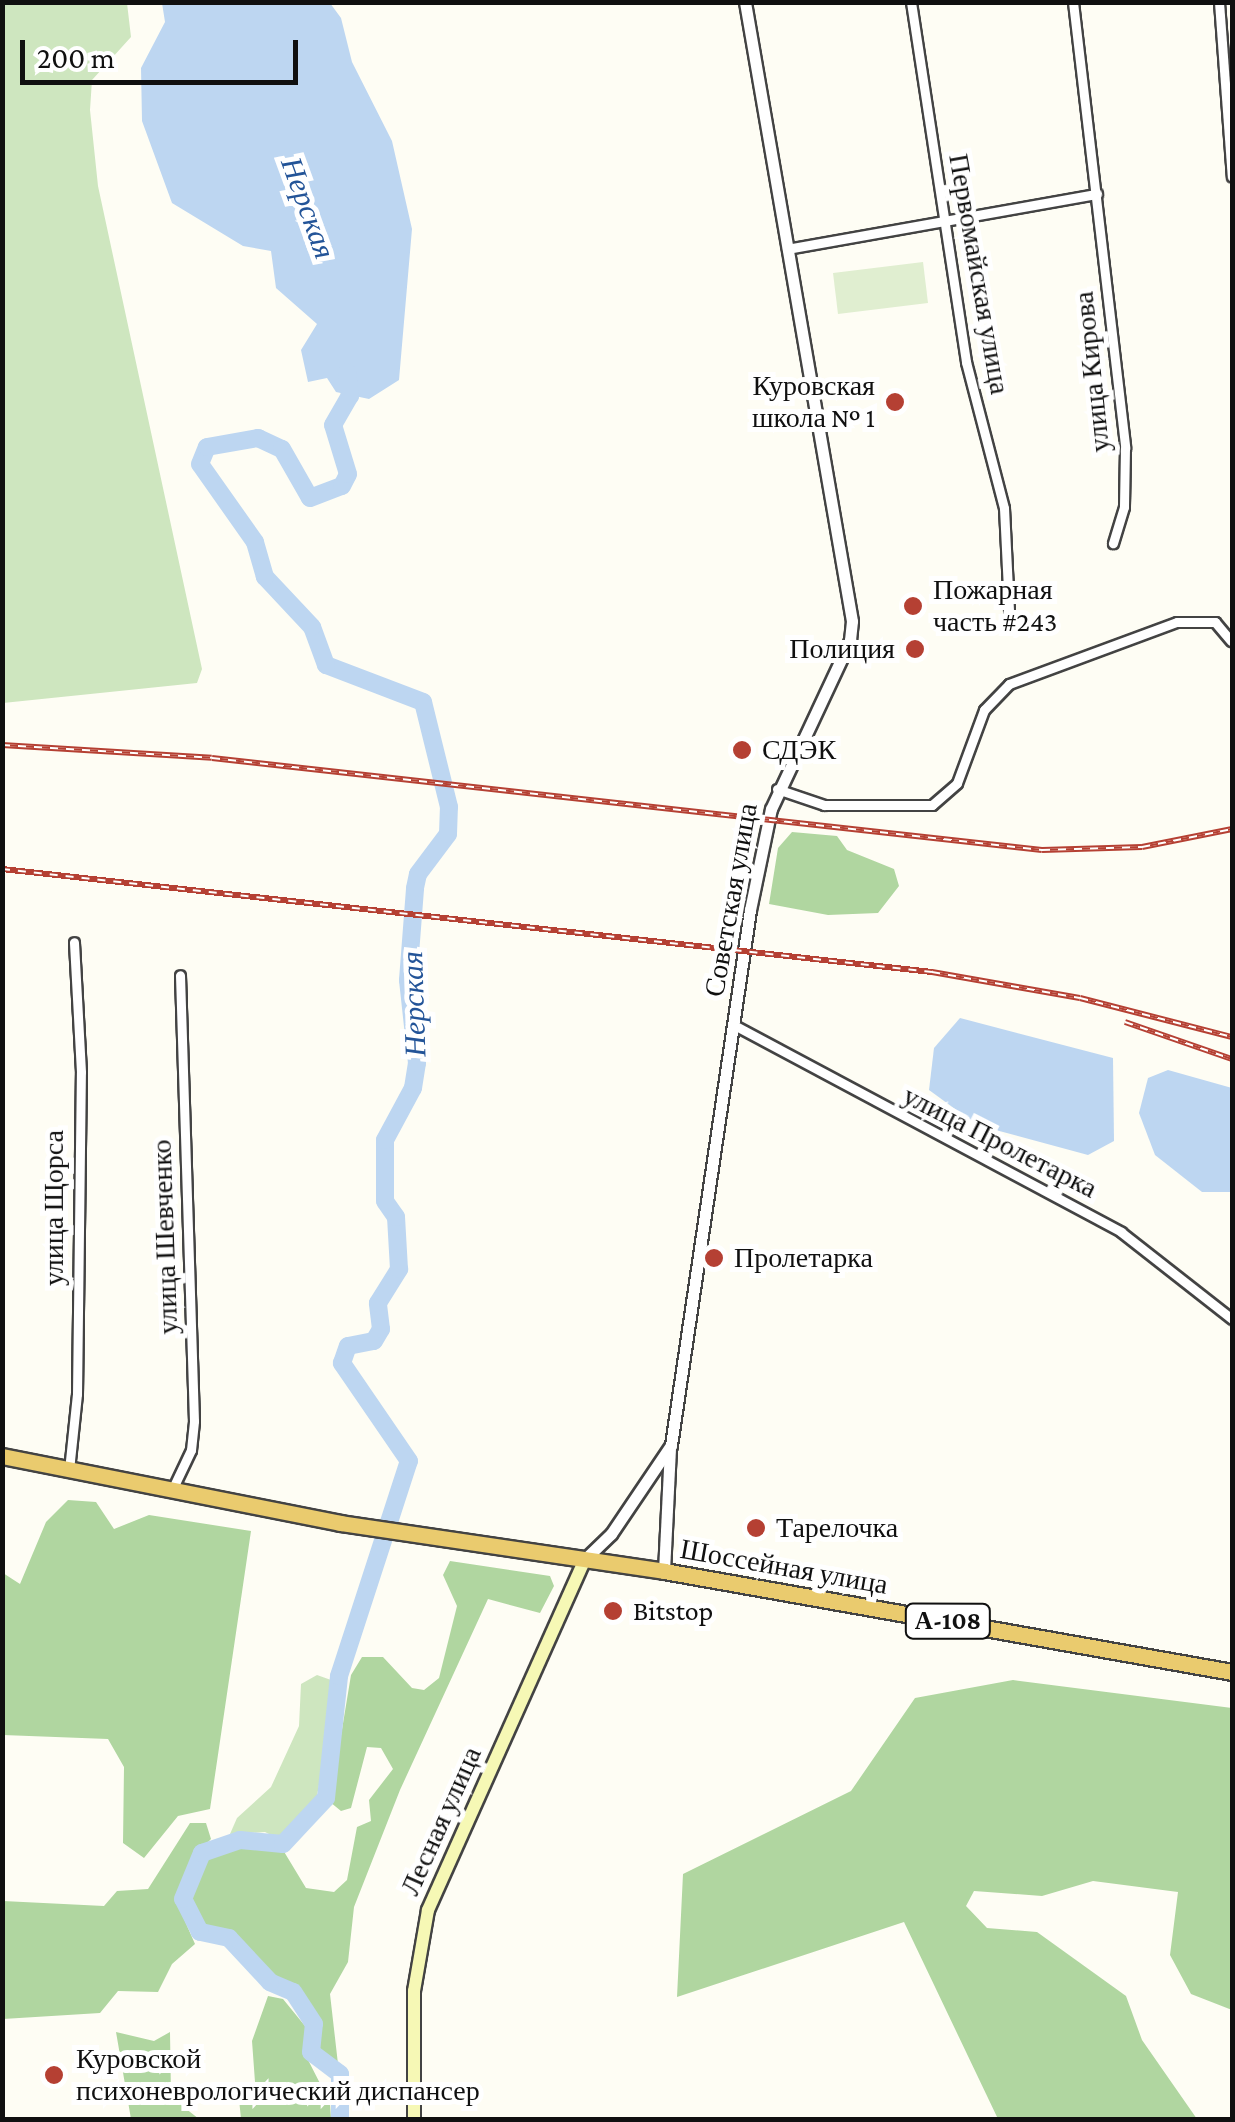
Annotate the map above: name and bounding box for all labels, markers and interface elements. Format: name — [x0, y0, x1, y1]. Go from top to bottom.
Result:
scale bar — [25, 20, 302, 82]
text: 200 m — [37, 41, 115, 74]
street label: Первомайская улица — [941, 151, 1017, 397]
water label: Нерская — [273, 152, 343, 264]
street label: улица Кирова — [1067, 290, 1117, 454]
place label: Куровская школа № 1 — [752, 369, 875, 435]
marker: Куровская школа № 1 — [884, 391, 906, 413]
place label: Пожарная часть #243 — [933, 573, 1057, 639]
marker: Пожарная часть #243 — [902, 595, 924, 617]
place label: Полиция — [789, 632, 895, 666]
marker: Полиция — [904, 638, 926, 660]
place label: СДЭК — [762, 733, 836, 767]
marker: СДЭК — [731, 739, 753, 761]
street label: Советская улица — [697, 801, 765, 999]
water label: Нерская — [394, 951, 434, 1057]
street label: улица Пролетарка — [897, 1079, 1103, 1205]
street label: улица Щорса — [37, 1130, 71, 1286]
street label: улица Шевченко — [145, 1139, 185, 1335]
place label: Пролетарка — [734, 1241, 873, 1275]
marker: Пролетарка — [703, 1247, 725, 1269]
place label: Тарелочка — [776, 1511, 898, 1545]
marker: Тарелочка — [745, 1517, 767, 1539]
street label: Шоссейная улица — [678, 1532, 890, 1602]
place label: Bitstop — [633, 1594, 713, 1628]
marker: Bitstop — [602, 1600, 624, 1622]
road number: А-108 — [903, 1601, 993, 1641]
street label: Лесная улица — [393, 1742, 489, 1900]
place label: Куровской психоневрологический диспансер — [76, 2042, 480, 2108]
marker: Куровской психоневрологический диспансер — [41, 2062, 67, 2088]

